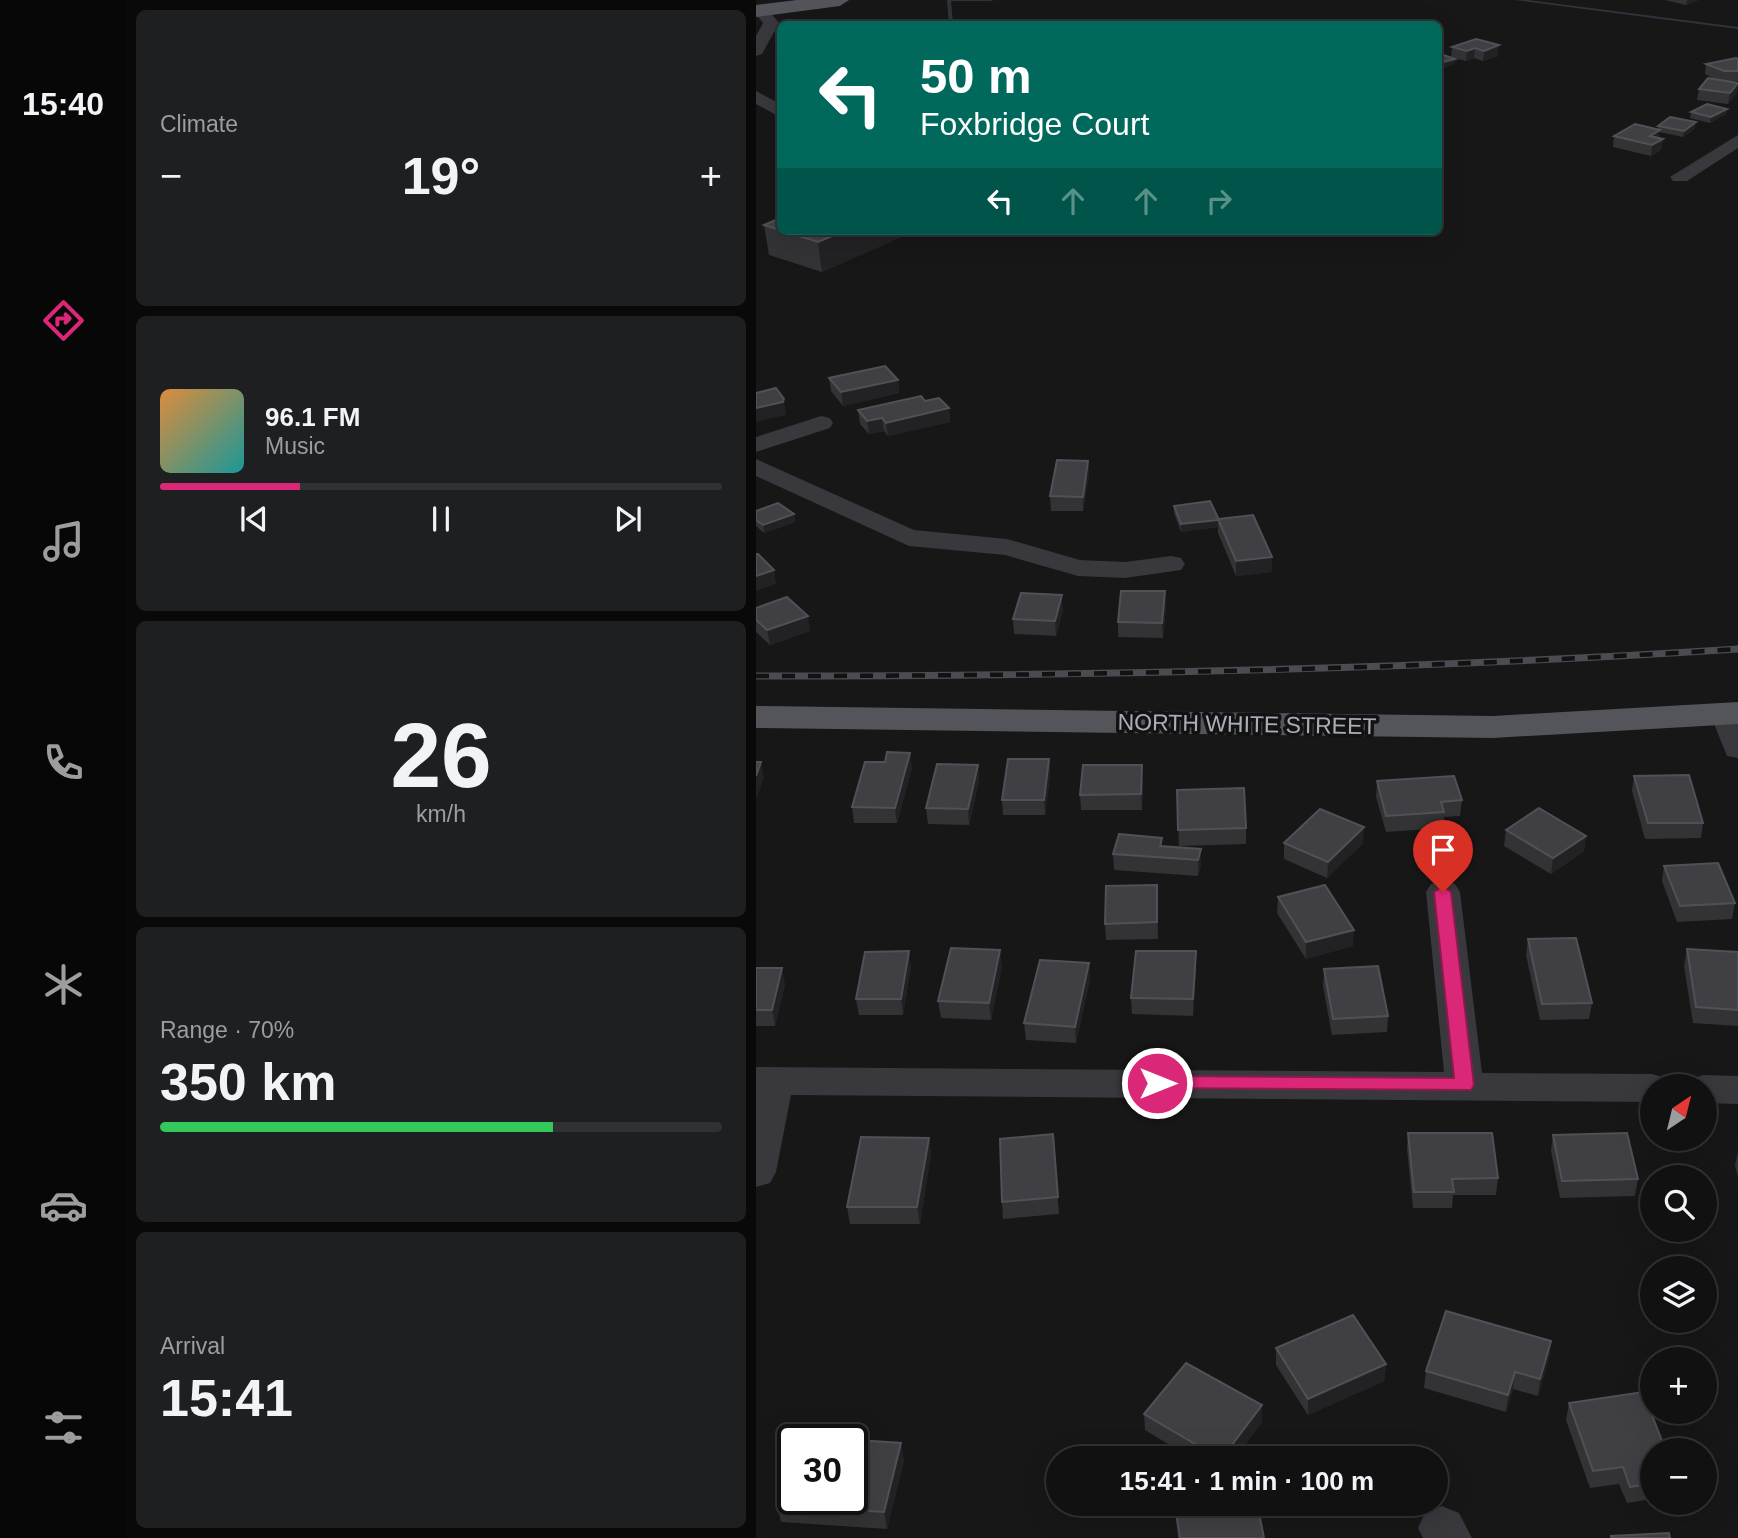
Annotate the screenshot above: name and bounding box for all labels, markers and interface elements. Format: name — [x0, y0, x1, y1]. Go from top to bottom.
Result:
icon: left — [805, 49, 896, 140]
text: 50 m — [920, 49, 1032, 103]
text: 15:40 — [22, 86, 104, 122]
text: Foxbridge Court — [920, 106, 1149, 142]
text: Climate — [160, 111, 238, 137]
text: 19° — [402, 147, 480, 205]
text: − — [160, 155, 182, 197]
text: + — [700, 155, 722, 197]
icon: left — [981, 182, 1019, 220]
icon: ahead — [1054, 182, 1092, 220]
icon: ahead — [1127, 182, 1165, 220]
icon: right — [1200, 182, 1238, 220]
icon: directions — [39, 296, 88, 345]
text: 96.1 FM — [265, 402, 360, 432]
text: Music — [265, 433, 325, 459]
icon: previous — [235, 500, 273, 538]
icon: pause — [422, 500, 460, 538]
icon: next — [609, 500, 647, 538]
icon: music — [39, 517, 88, 566]
text: 26 — [390, 705, 492, 806]
street label: NORTH WHITE STREET — [1117, 709, 1377, 739]
icon: phone — [39, 738, 88, 787]
text: km/h — [416, 801, 466, 827]
pin — [1413, 820, 1473, 892]
icon: arrive — [1424, 831, 1462, 869]
icon: climate — [39, 960, 88, 1009]
text: Range · 70% — [160, 1017, 294, 1043]
position arrow — [1120, 1046, 1194, 1120]
text: 350 km — [160, 1053, 336, 1111]
north arrow — [1640, 1074, 1717, 1152]
map controls — [1640, 1074, 1717, 1515]
button: search — [1640, 1165, 1717, 1242]
icon: car — [39, 1181, 88, 1230]
button: layers — [1640, 1256, 1717, 1333]
text: Arrival — [160, 1333, 225, 1359]
button: + — [1640, 1347, 1717, 1424]
text: 15:41 — [160, 1369, 293, 1427]
icon: filters — [39, 1403, 88, 1452]
speed limit sign: 30 — [777, 1424, 868, 1515]
button: − — [1640, 1438, 1717, 1515]
text: 15:41 · 1 min · 100 m — [1120, 1466, 1374, 1496]

